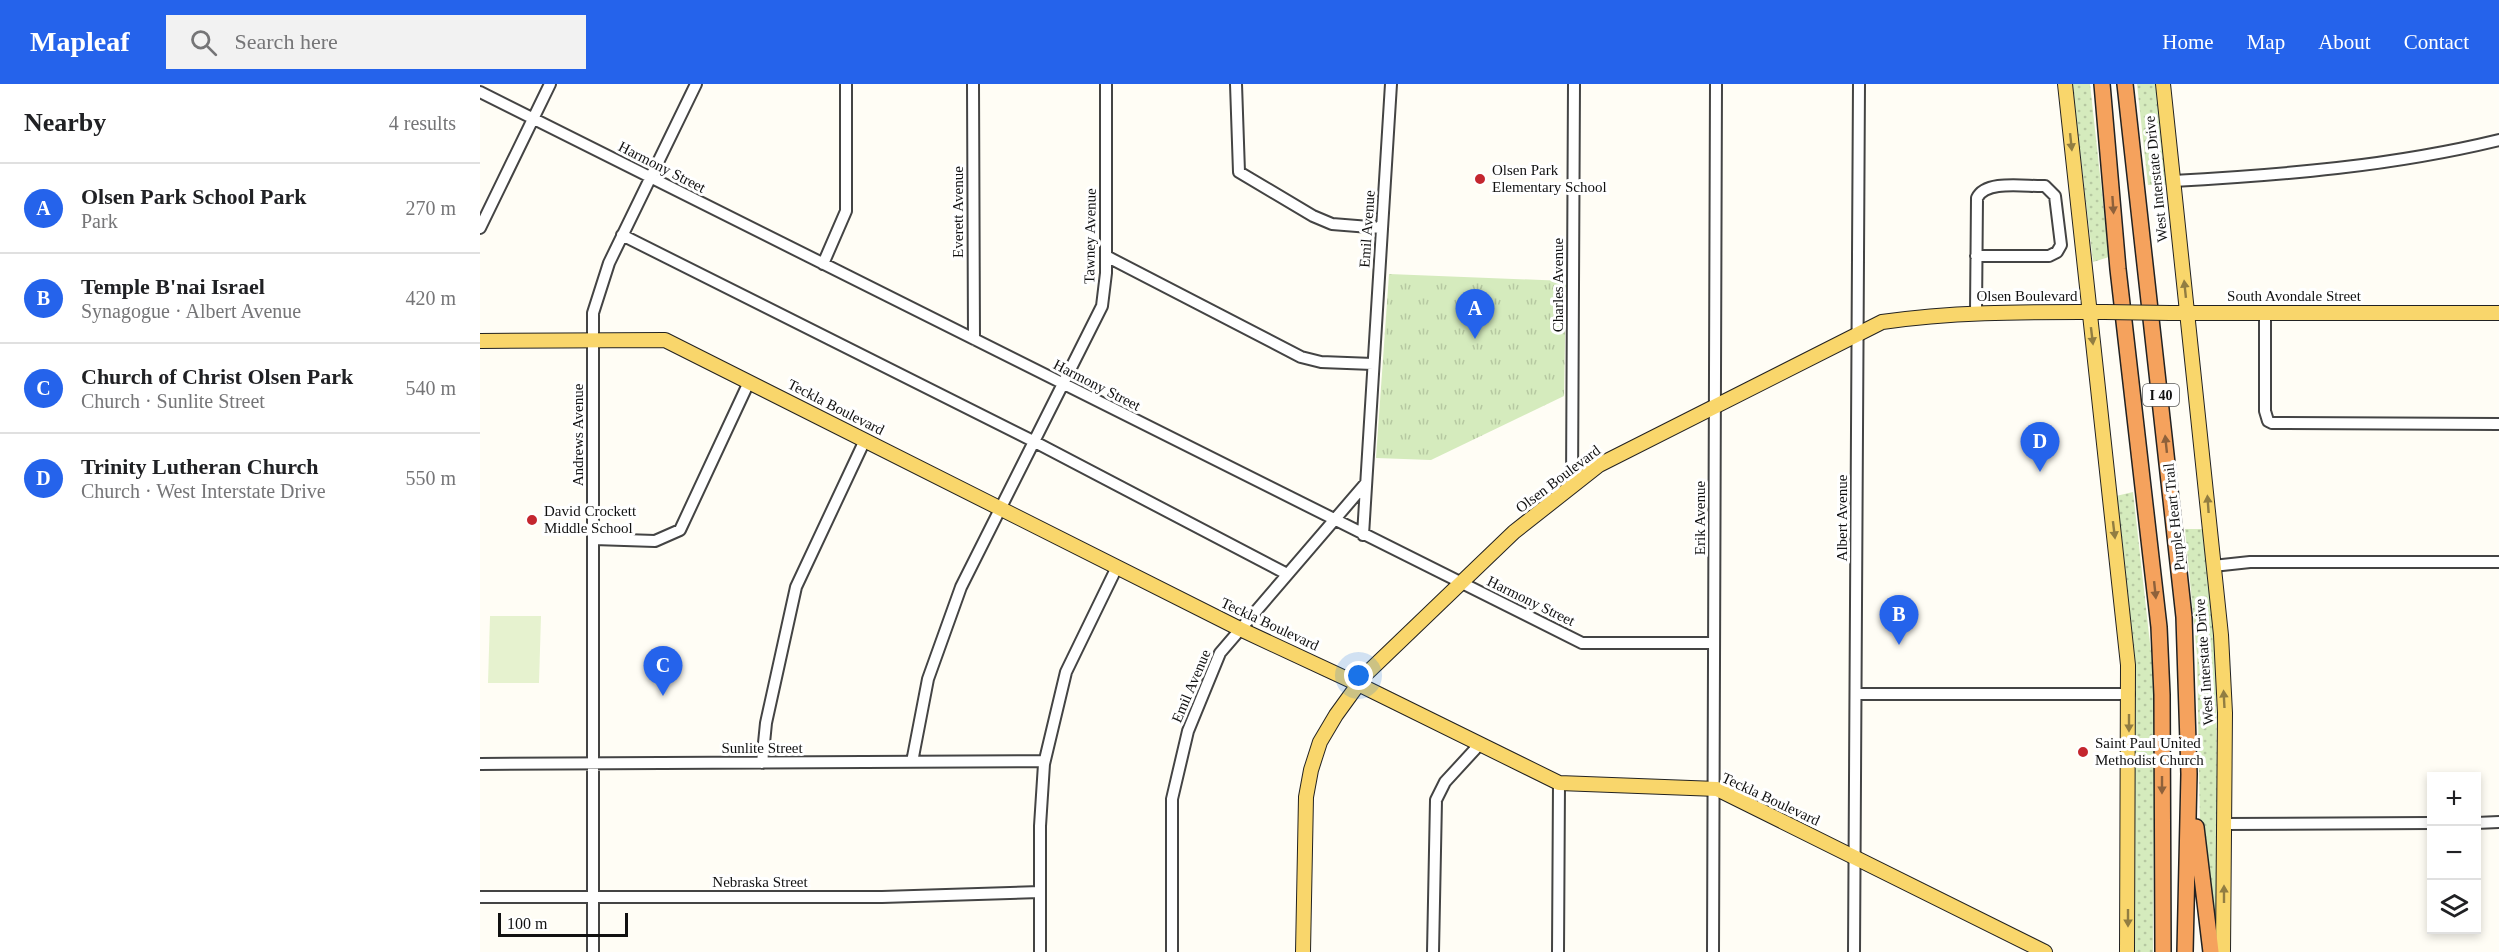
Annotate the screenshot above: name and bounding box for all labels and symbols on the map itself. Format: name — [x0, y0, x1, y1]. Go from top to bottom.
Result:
street label: West Interstate Drive — [2141, 115, 2171, 243]
one-way arrow — [2066, 133, 2076, 152]
street label: Harmony Street — [616, 138, 709, 196]
place label: Olsen Park Elementary School — [1492, 162, 1607, 195]
street label: Everett Avenue — [950, 166, 966, 258]
marker: Olsen Park Elementary School — [1473, 172, 1487, 186]
street label: Tawney Avenue — [1081, 188, 1099, 284]
street label: Emil Avenue — [1356, 189, 1378, 268]
one-way arrow — [2109, 196, 2118, 215]
street label: Charles Avenue — [1550, 238, 1566, 332]
one-way arrow — [2180, 280, 2190, 299]
street label: Olsen Boulevard — [1976, 288, 2078, 304]
street label: South Avondale Street — [2227, 288, 2362, 304]
pin: A — [1456, 290, 1494, 339]
one-way arrow — [2087, 327, 2097, 346]
street label: Harmony Street — [1051, 356, 1144, 414]
street label: Teckla Boulevard — [785, 376, 887, 438]
street label: Andrews Avenue — [570, 383, 586, 486]
road number: I 40 — [2143, 384, 2179, 406]
pin: D — [2020, 422, 2060, 472]
one-way arrow — [2162, 434, 2171, 453]
street label: Olsen Boulevard — [1513, 442, 1604, 516]
street label: Purple Heart Trail — [2160, 462, 2188, 572]
street label: Albert Avenue — [1834, 474, 1850, 561]
street label: Erik Avenue — [1692, 481, 1708, 555]
one-way arrow — [2204, 495, 2213, 514]
place label: David Crockett Middle School — [544, 503, 637, 536]
marker: David Crockett Middle School — [525, 513, 539, 527]
one-way arrow — [2110, 520, 2119, 539]
street label: Harmony Street — [1485, 573, 1578, 629]
one-way arrow — [2151, 581, 2160, 600]
street label: Teckla Boulevard — [1219, 594, 1322, 654]
pin: B — [1880, 596, 1918, 645]
street label: West Interstate Drive — [2192, 598, 2216, 726]
pin: C — [644, 646, 682, 696]
street label: Emil Avenue — [1168, 647, 1214, 725]
your location — [1344, 661, 1373, 690]
one-way arrow — [2219, 689, 2229, 708]
one-way arrow — [2124, 714, 2134, 733]
place label: Saint Paul United Methodist Church — [2095, 735, 2204, 768]
street label: Sunlite Street — [721, 740, 803, 756]
marker: Saint Paul United Methodist Church — [2076, 745, 2090, 759]
street label: Teckla Boulevard — [1720, 769, 1823, 829]
one-way arrow — [2157, 775, 2167, 794]
street label: Nebraska Street — [712, 874, 809, 890]
one-way arrow — [2219, 884, 2229, 903]
one-way arrow — [2123, 909, 2133, 928]
scale bar — [498, 910, 628, 938]

